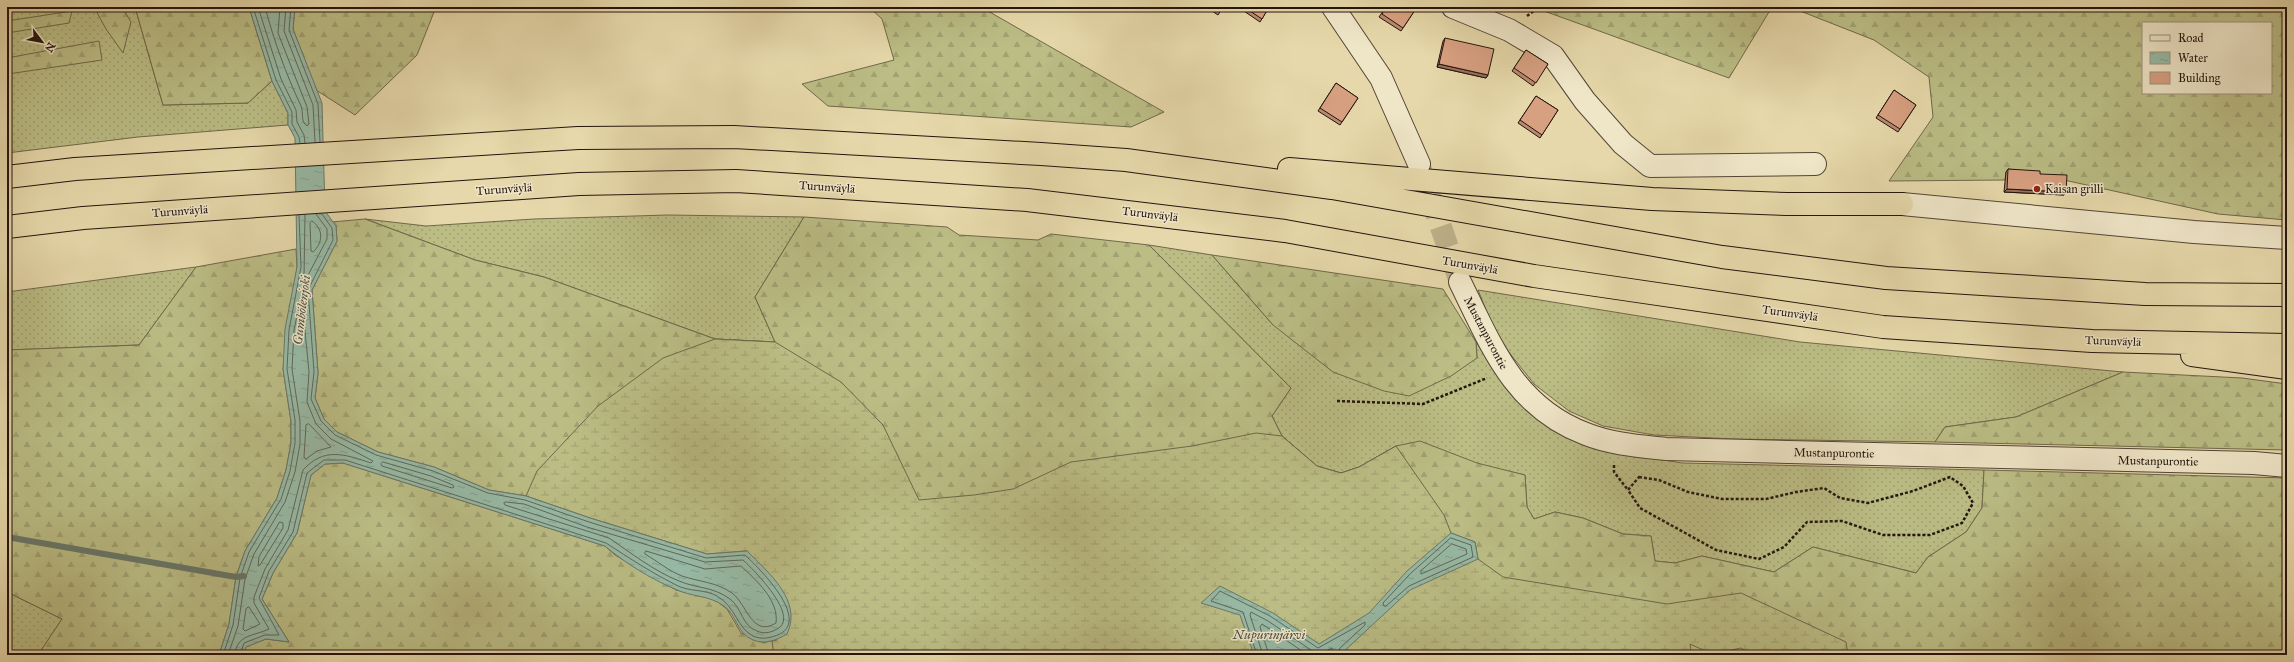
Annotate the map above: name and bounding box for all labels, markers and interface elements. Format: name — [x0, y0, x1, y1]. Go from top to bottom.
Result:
north arrow — [22, 22, 62, 62]
legend — [2142, 22, 2272, 94]
text: Road — [2178, 31, 2204, 45]
text: N — [42, 40, 58, 55]
text: Water — [2178, 51, 2208, 65]
text: Building — [2178, 71, 2221, 86]
street label: Turunväylä — [798, 178, 856, 196]
street label: Turunväylä — [475, 180, 533, 198]
place label: Kaisan grilli — [2045, 182, 2104, 197]
marker: Kaisan grilli — [2032, 184, 2042, 194]
street label: Turunväylä — [151, 202, 209, 220]
street label: Turunväylä — [1121, 204, 1180, 224]
street label: Turunväylä — [1441, 253, 1500, 277]
water label: Gumbölenjoki — [290, 274, 314, 346]
street label: Mustanpurontie — [1461, 294, 1511, 372]
street label: Turunväylä — [1761, 302, 1820, 324]
street label: Turunväylä — [2085, 333, 2142, 349]
street label: Mustanpurontie — [1794, 445, 1874, 461]
street label: Mustanpurontie — [2118, 453, 2198, 469]
water label: Nupurinjärvi — [1232, 627, 1305, 643]

